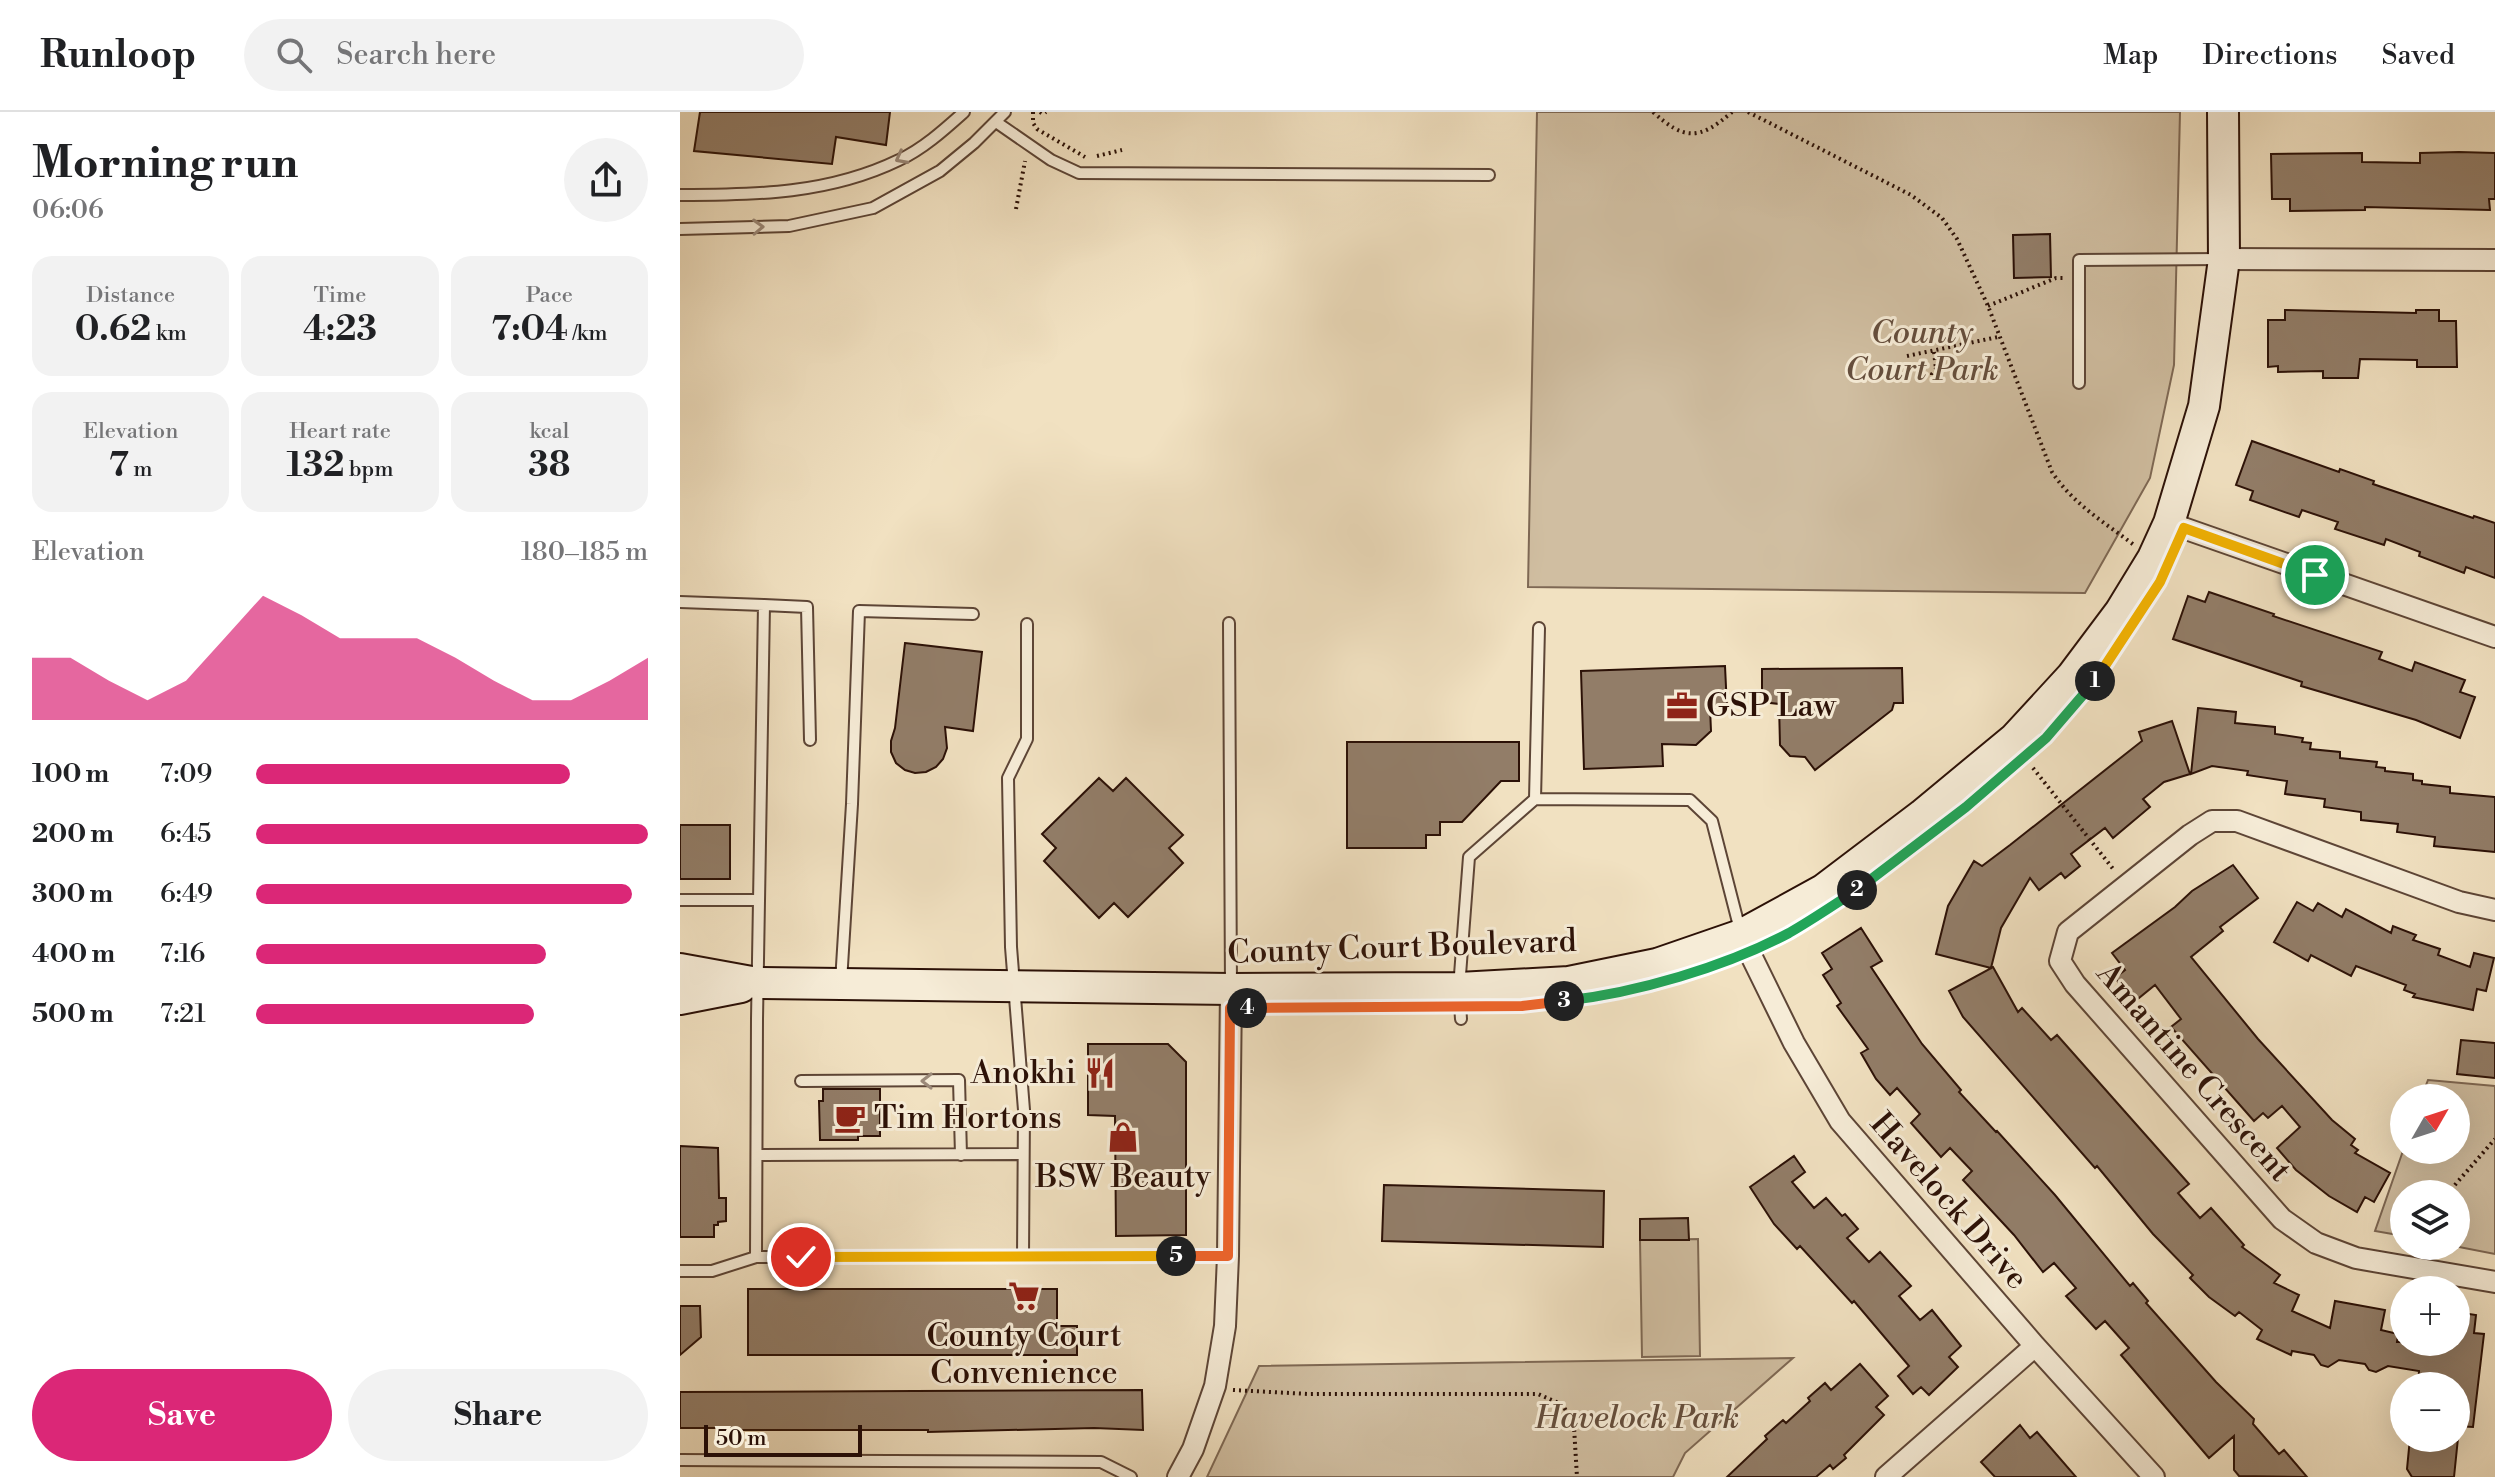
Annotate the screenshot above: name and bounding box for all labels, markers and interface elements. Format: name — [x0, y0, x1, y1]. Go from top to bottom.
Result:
search box — [244, 19, 804, 91]
text: Runloop — [40, 32, 196, 79]
icon: search — [272, 33, 316, 77]
text: Search here — [336, 36, 496, 74]
text: Map — [2103, 38, 2158, 73]
text: Directions — [2202, 38, 2337, 73]
text: Saved — [2381, 38, 2455, 73]
text: Morning run — [32, 136, 298, 191]
button: share — [564, 138, 648, 222]
one-way arrow — [895, 148, 910, 163]
text: 06:06 — [32, 194, 104, 226]
one-way arrow — [752, 218, 765, 235]
text: Distance — [86, 282, 175, 309]
text: Time — [314, 282, 366, 309]
text: Pace — [526, 282, 573, 309]
text: 0.62 — [75, 309, 151, 351]
text: 4:23 — [303, 309, 377, 351]
text: 7:04 — [491, 309, 568, 351]
park label: County Court Park — [1845, 313, 1999, 390]
text: km — [151, 320, 187, 347]
text: /km — [568, 320, 607, 347]
text: Elevation — [83, 418, 178, 445]
text: Heart rate — [289, 418, 391, 445]
text: kcal — [529, 418, 569, 445]
text: 7 — [109, 445, 129, 487]
text: 132 — [286, 445, 344, 487]
text: 38 — [528, 445, 570, 487]
text: m — [129, 456, 153, 483]
text: bpm — [344, 456, 394, 483]
text: Elevation — [32, 536, 145, 568]
text: 180–185 m — [521, 536, 648, 568]
pin — [2281, 541, 2349, 609]
icon: arrive — [2293, 553, 2337, 597]
pin: 1 — [2075, 661, 2115, 701]
text: 1 — [2090, 667, 2100, 694]
place label: GSP Law — [1706, 686, 1837, 726]
office icon: GSP Law — [1665, 689, 1699, 723]
text: 100 m — [32, 758, 109, 790]
text: 7:09 — [160, 758, 212, 790]
text: 200 m — [32, 818, 114, 850]
text: 6:45 — [160, 818, 211, 850]
pin: 2 — [1837, 870, 1877, 910]
text: 2 — [1850, 876, 1864, 903]
text: 300 m — [32, 878, 113, 910]
text: 6:49 — [160, 878, 213, 910]
street label: County Court Boulevard — [1227, 921, 1577, 973]
text: 400 m — [32, 938, 115, 970]
text: 7:16 — [160, 938, 205, 970]
street label: Amantine Crescent — [2087, 953, 2300, 1190]
pin: 3 — [1544, 981, 1584, 1021]
text: 3 — [1557, 987, 1571, 1014]
pin: 4 — [1227, 988, 1267, 1028]
text: 4 — [1240, 994, 1254, 1021]
text: 500 m — [32, 998, 114, 1030]
text: 7:21 — [160, 998, 206, 1030]
place label: Anokhi — [970, 1053, 1076, 1093]
restaurant icon: Anokhi — [1083, 1056, 1117, 1090]
one-way arrow — [920, 1072, 933, 1090]
north arrow — [2390, 1084, 2470, 1164]
map controls — [2390, 1084, 2470, 1452]
place label: Tim Hortons — [874, 1098, 1062, 1138]
cafe icon: Tim Hortons — [833, 1101, 867, 1135]
street label: Havelock Drive — [1861, 1104, 2037, 1298]
shop icon: BSW Beauty — [1106, 1120, 1140, 1154]
place label: BSW Beauty — [1034, 1157, 1211, 1197]
button: layers — [2390, 1180, 2470, 1260]
pin — [767, 1223, 835, 1291]
icon: check — [779, 1235, 823, 1279]
pin: 5 — [1156, 1236, 1196, 1276]
text: 5 — [1169, 1242, 1183, 1269]
button: + — [2390, 1276, 2470, 1356]
supermarket icon: County Court Convenience — [1007, 1279, 1041, 1313]
place label: County Court Convenience — [926, 1316, 1122, 1393]
button: Save — [32, 1369, 332, 1461]
button: Share — [348, 1369, 648, 1461]
button: − — [2390, 1372, 2470, 1452]
park label: Havelock Park — [1534, 1398, 1739, 1438]
scale bar — [704, 1421, 862, 1457]
text: 50 m — [716, 1425, 767, 1452]

